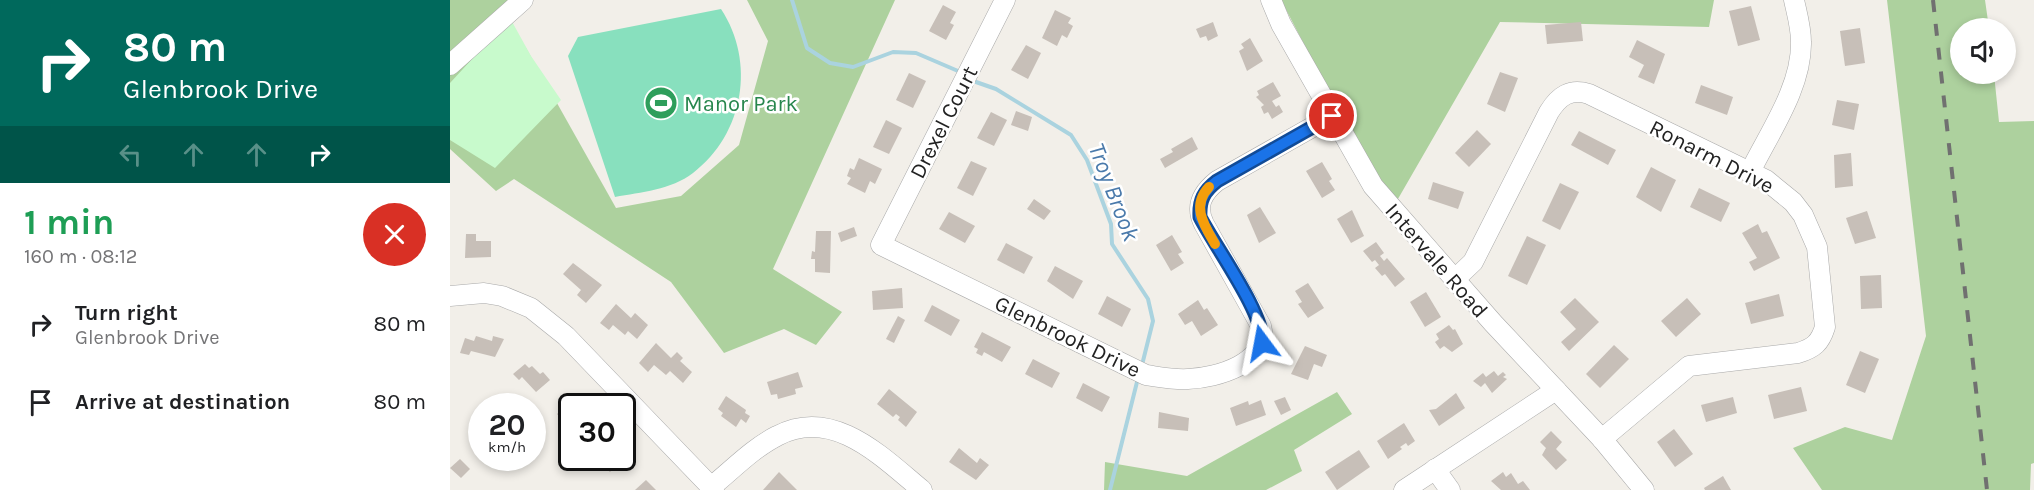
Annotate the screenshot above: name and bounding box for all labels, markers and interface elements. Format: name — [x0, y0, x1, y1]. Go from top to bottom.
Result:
map controls — [1950, 18, 2016, 84]
button: sound — [1950, 18, 2016, 84]
text: 80 m — [123, 22, 227, 72]
icon: right — [24, 24, 102, 102]
street label: Drexel Court — [904, 62, 983, 183]
text: Glenbrook Drive — [123, 73, 318, 105]
sports icon: Manor Park — [643, 85, 679, 121]
pin — [1306, 90, 1357, 141]
place label: Manor Park — [684, 91, 798, 117]
icon: arrive — [1315, 99, 1348, 132]
street label: Ronarm Drive — [1645, 114, 1778, 199]
icon: left — [114, 138, 147, 171]
icon: ahead — [177, 138, 210, 171]
icon: ahead — [240, 138, 273, 171]
icon: right — [303, 138, 336, 171]
water label: Troy Brook — [1083, 139, 1146, 246]
street label: Intervale Road — [1379, 198, 1493, 323]
text: 1 min — [24, 201, 114, 243]
button: close — [363, 203, 426, 266]
text: 160 m · 08:12 — [24, 245, 137, 268]
street label: Glenbrook Drive — [990, 290, 1145, 383]
text: Turn right — [75, 300, 178, 326]
icon: right — [24, 308, 57, 341]
text: 80 m — [374, 311, 426, 337]
position arrow — [1230, 311, 1294, 375]
text: Glenbrook Drive — [75, 326, 220, 349]
icon: arrive — [24, 386, 57, 419]
text: Arrive at destination — [75, 389, 290, 415]
text: 80 m — [374, 389, 426, 415]
speed limit sign: 30 — [558, 393, 636, 471]
text: 20 — [488, 407, 526, 443]
text: km/h — [488, 438, 526, 456]

